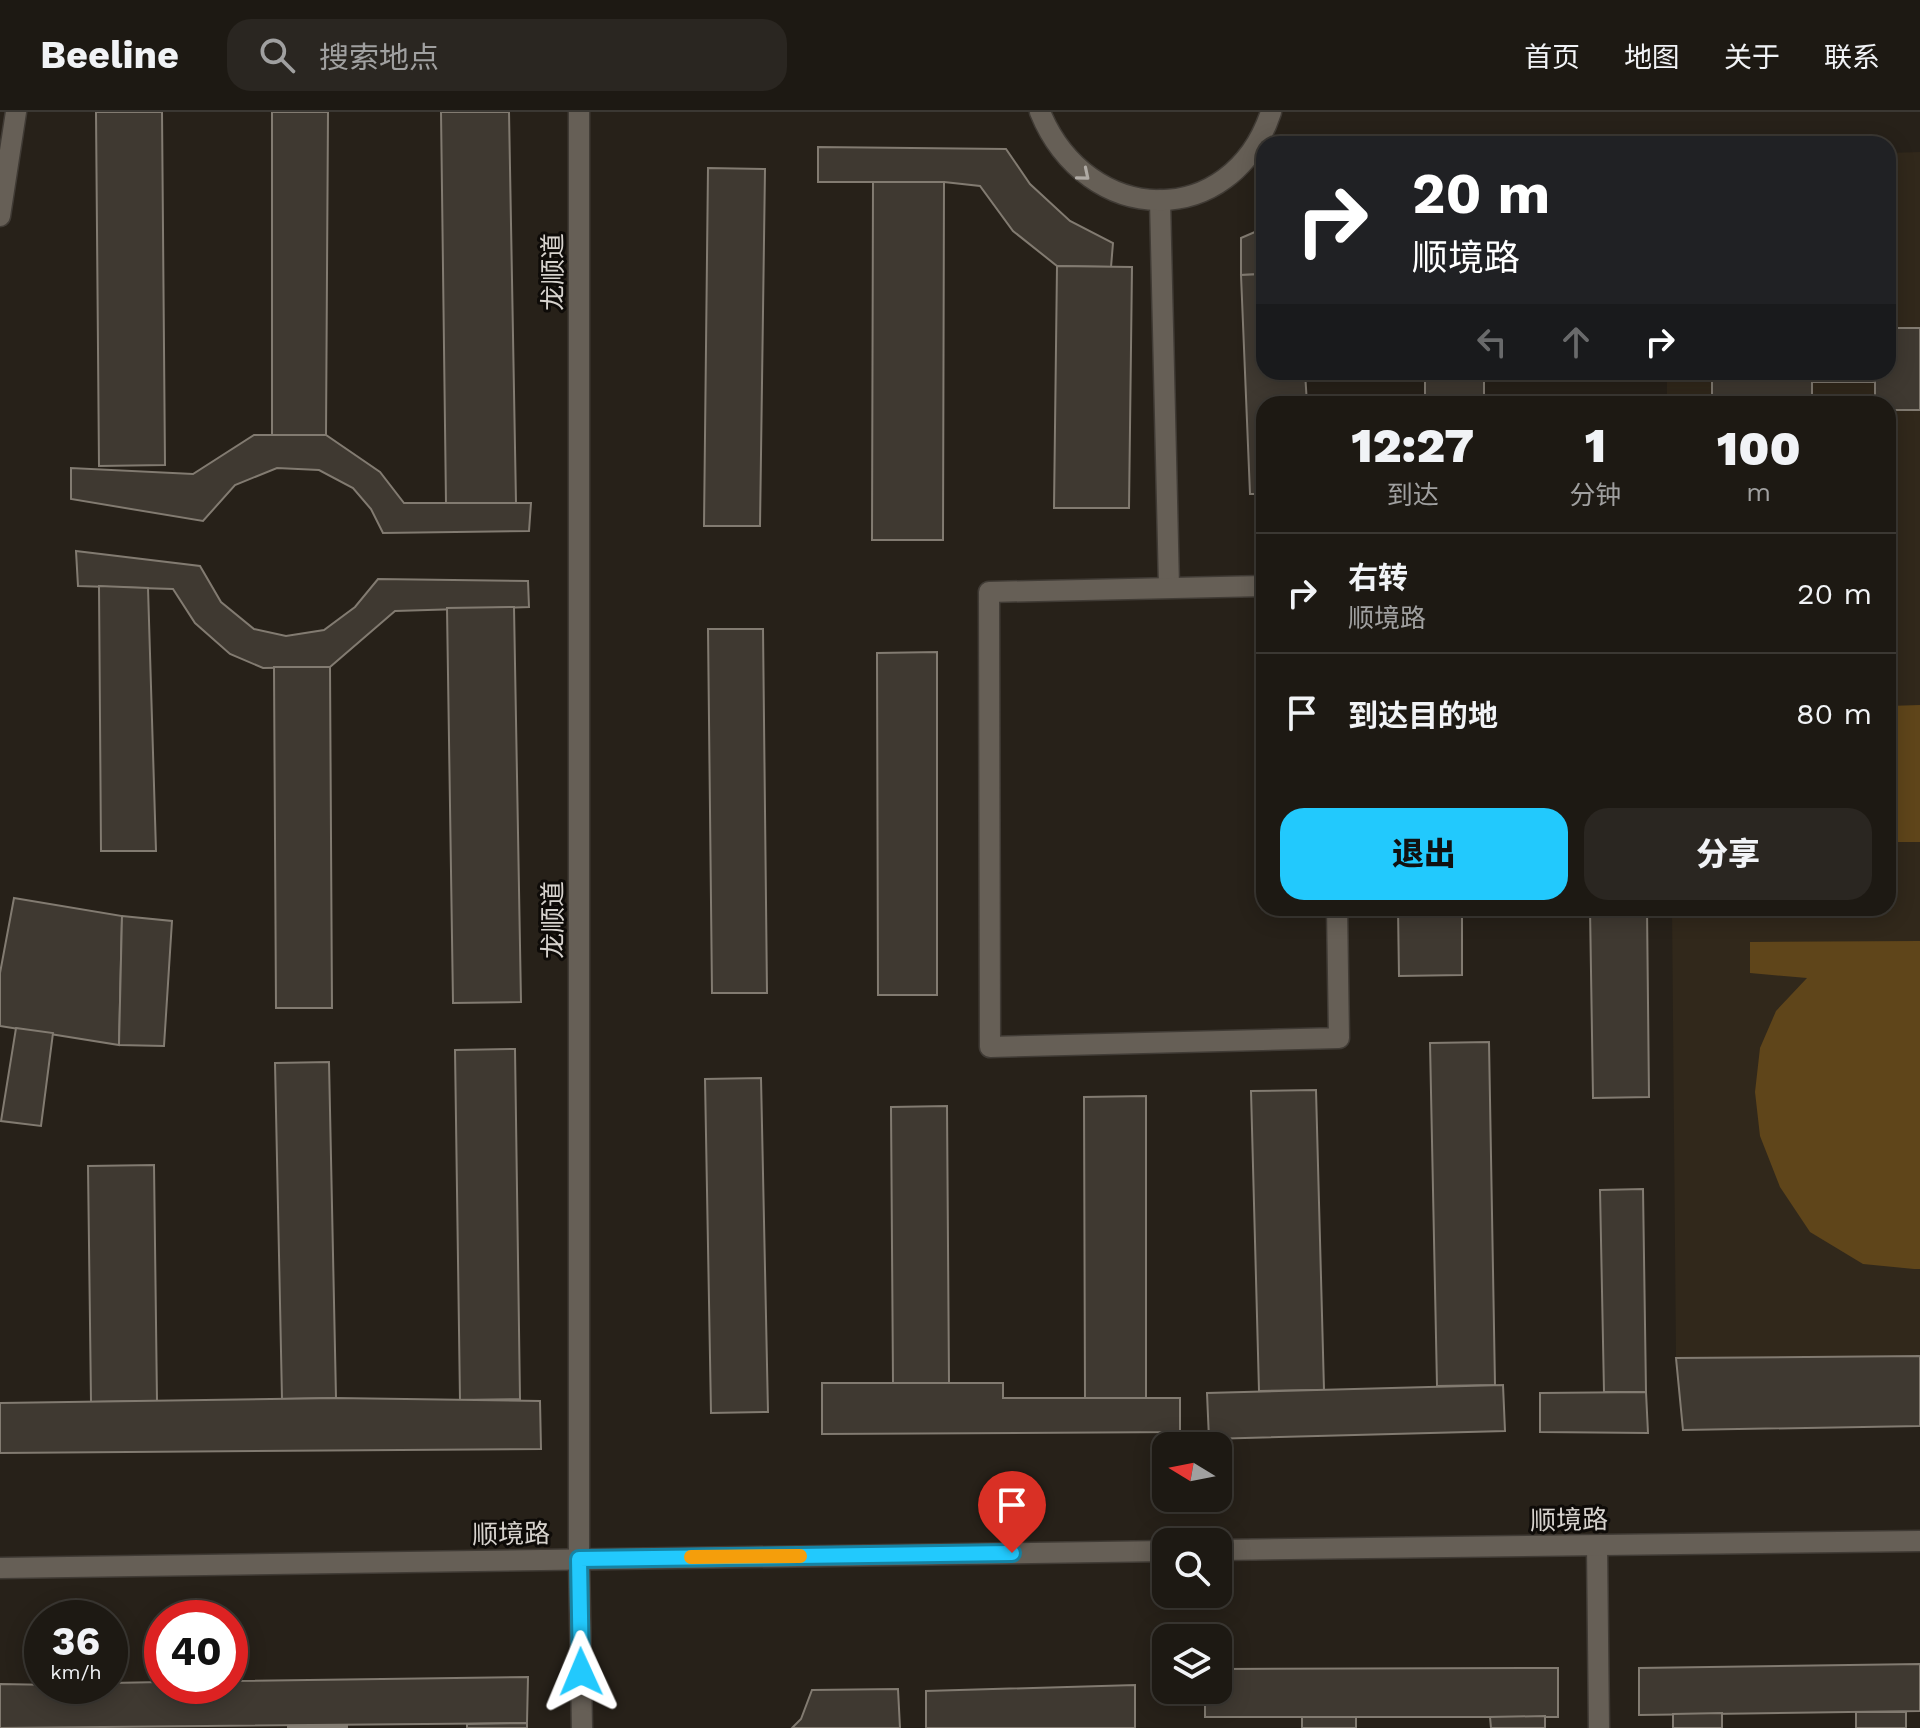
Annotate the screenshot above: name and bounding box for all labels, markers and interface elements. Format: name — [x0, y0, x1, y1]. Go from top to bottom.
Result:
search box — [227, 19, 787, 91]
text: Beeline — [40, 33, 179, 77]
icon: search — [255, 33, 299, 77]
text: 搜索地点 — [319, 40, 439, 75]
text: 首页 — [1524, 41, 1580, 74]
text: 地图 — [1624, 41, 1680, 74]
text: 关于 — [1724, 41, 1780, 74]
text: 联系 — [1824, 41, 1880, 74]
text: 20 m — [1412, 161, 1550, 227]
one-way arrow — [1075, 165, 1089, 180]
icon: right — [1280, 168, 1384, 272]
street label: 龙顺道 — [538, 233, 568, 311]
text: 顺境路 — [1412, 237, 1520, 279]
icon: left — [1470, 320, 1514, 364]
icon: ahead — [1554, 320, 1598, 364]
icon: right — [1638, 320, 1682, 364]
text: 12:27 — [1351, 417, 1474, 474]
text: 1 — [1585, 417, 1606, 474]
text: 100 — [1717, 420, 1801, 477]
text: m — [1746, 477, 1771, 507]
text: 到达 — [1387, 480, 1439, 510]
text: 分钟 — [1569, 480, 1621, 510]
text: 右转 — [1348, 560, 1408, 595]
icon: right — [1280, 571, 1324, 615]
text: 20 m — [1797, 576, 1872, 611]
text: 顺境路 — [1348, 603, 1426, 633]
icon: arrive — [1280, 691, 1324, 735]
text: 80 m — [1796, 696, 1872, 731]
text: 到达目的地 — [1348, 698, 1498, 733]
button: 退出 — [1280, 808, 1568, 900]
button: 分享 — [1584, 808, 1872, 900]
street label: 龙顺道 — [538, 881, 568, 959]
north arrow — [1152, 1432, 1232, 1512]
map controls — [1152, 1432, 1232, 1704]
pin — [978, 1471, 1046, 1553]
icon: arrive — [990, 1483, 1034, 1527]
street label: 顺境路 — [1530, 1504, 1608, 1536]
street label: 顺境路 — [472, 1518, 550, 1550]
button: search — [1152, 1528, 1232, 1608]
speed limit sign: 40 — [144, 1600, 248, 1704]
text: 36 — [52, 1618, 100, 1665]
button: layers — [1152, 1624, 1232, 1704]
position arrow — [539, 1630, 623, 1714]
text: km/h — [50, 1660, 102, 1684]

